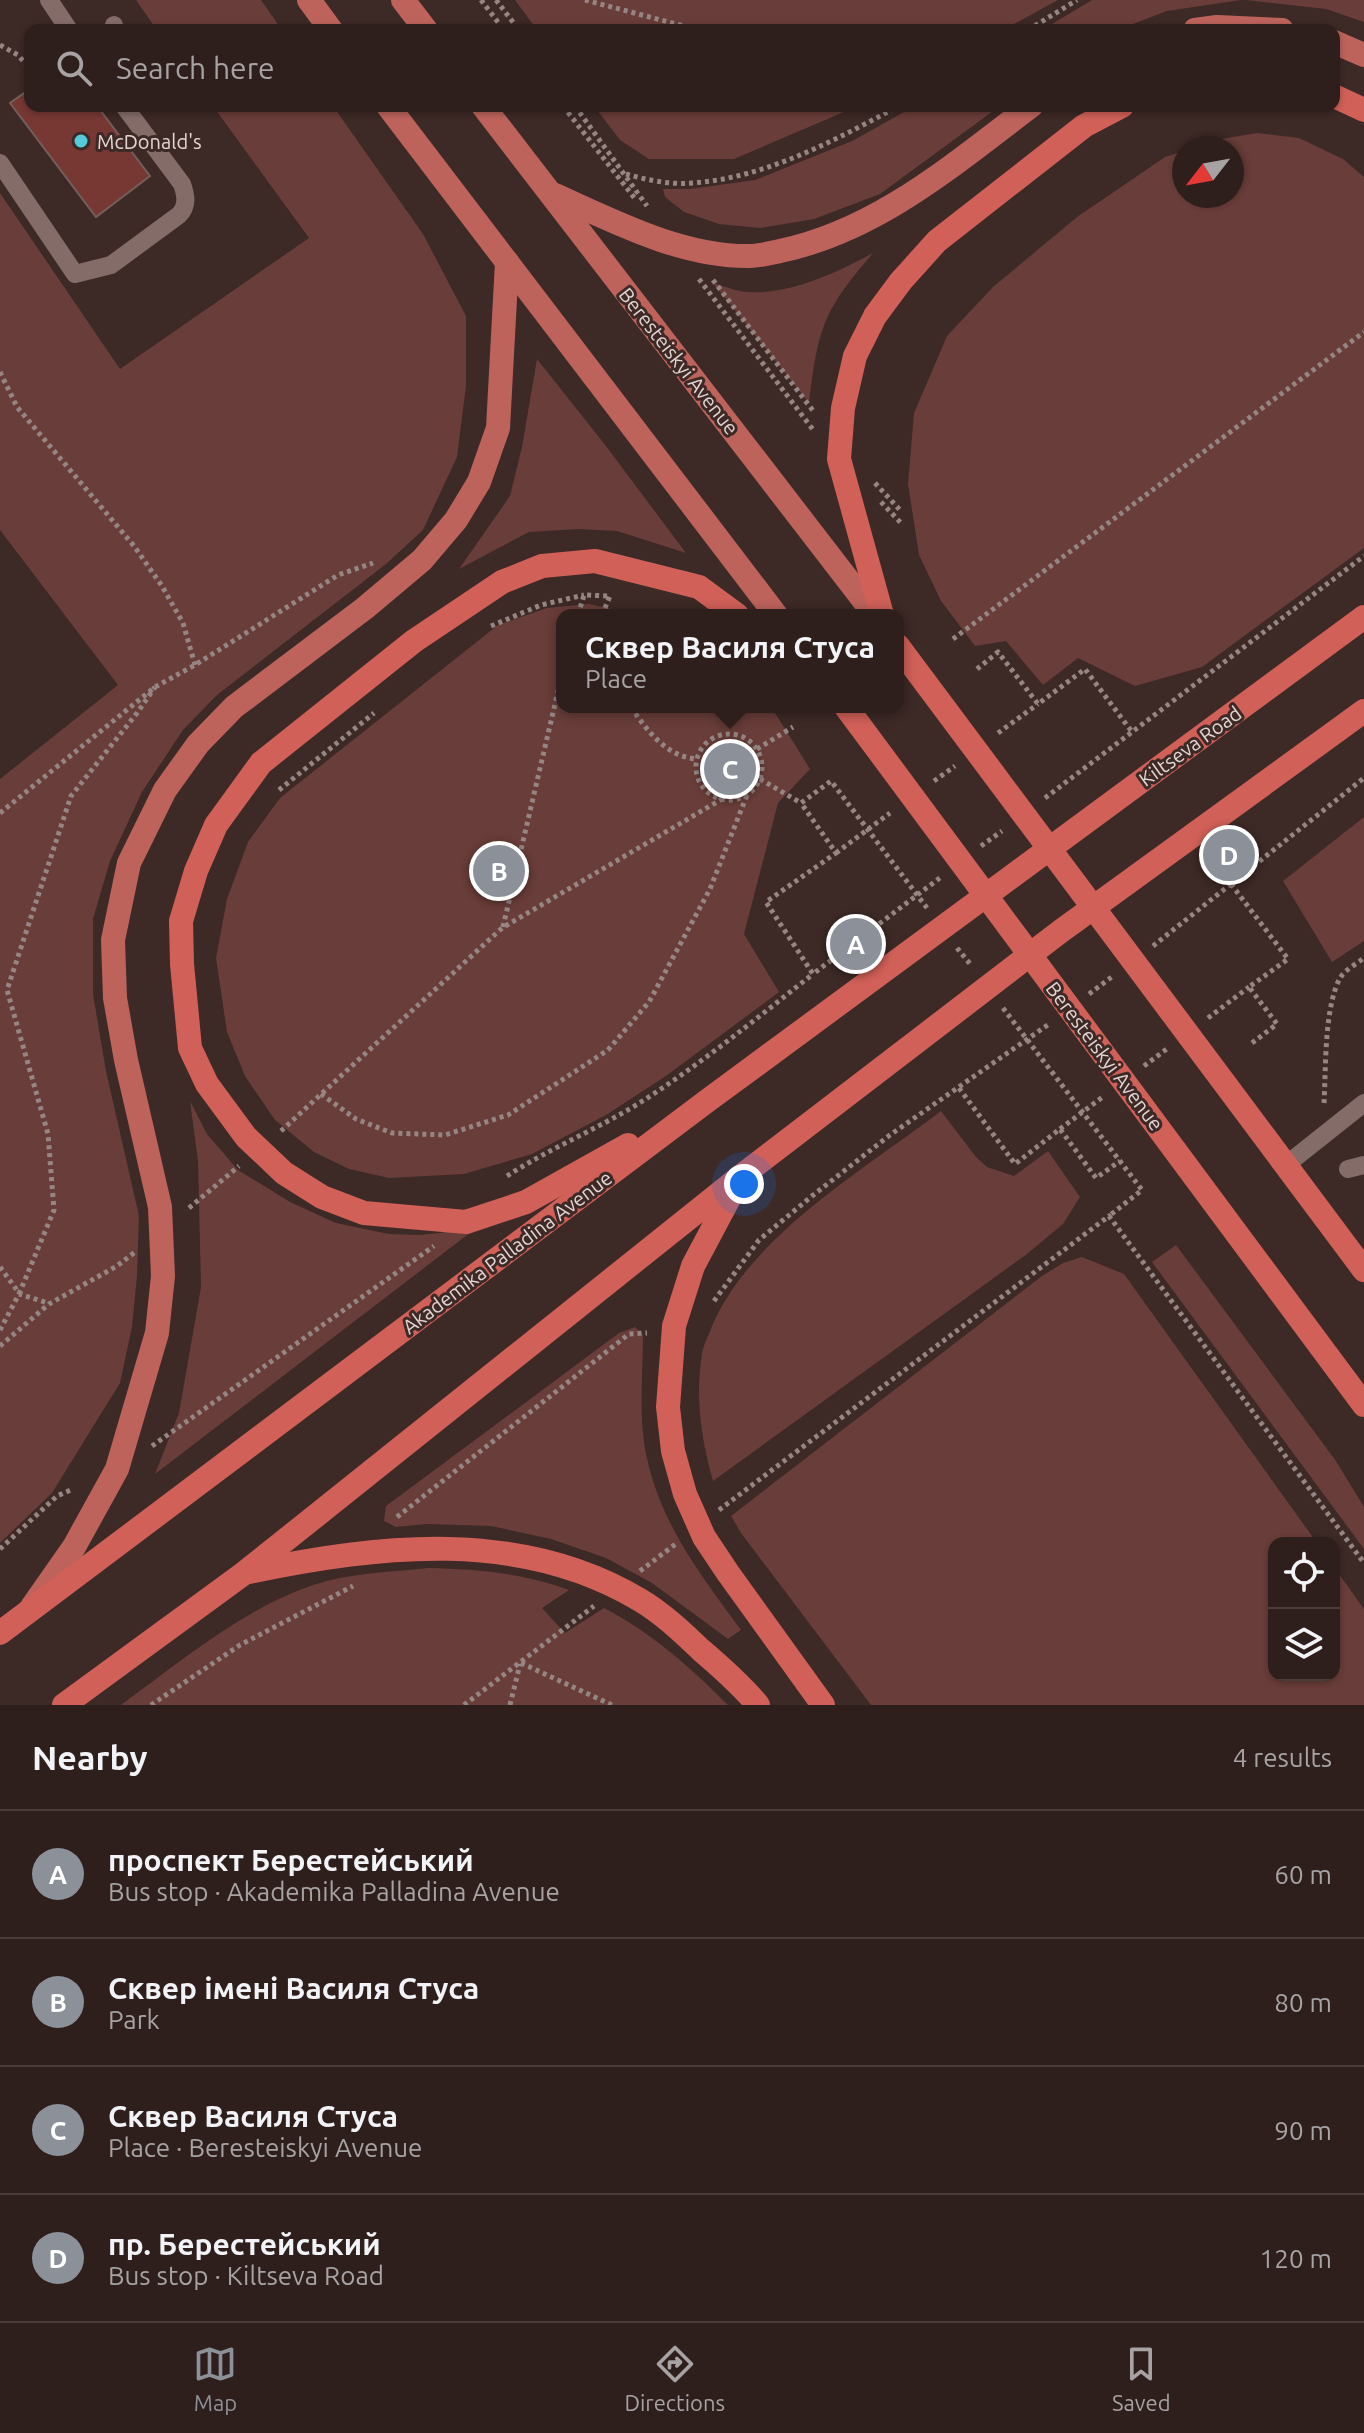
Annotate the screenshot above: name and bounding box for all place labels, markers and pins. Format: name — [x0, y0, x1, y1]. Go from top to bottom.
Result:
place label: McDonald's — [97, 130, 202, 153]
marker: McDonald's — [72, 132, 90, 150]
pin: C — [704, 739, 756, 799]
pin: D — [1203, 825, 1255, 885]
pin: B — [473, 841, 525, 901]
pin: A — [830, 914, 882, 974]

